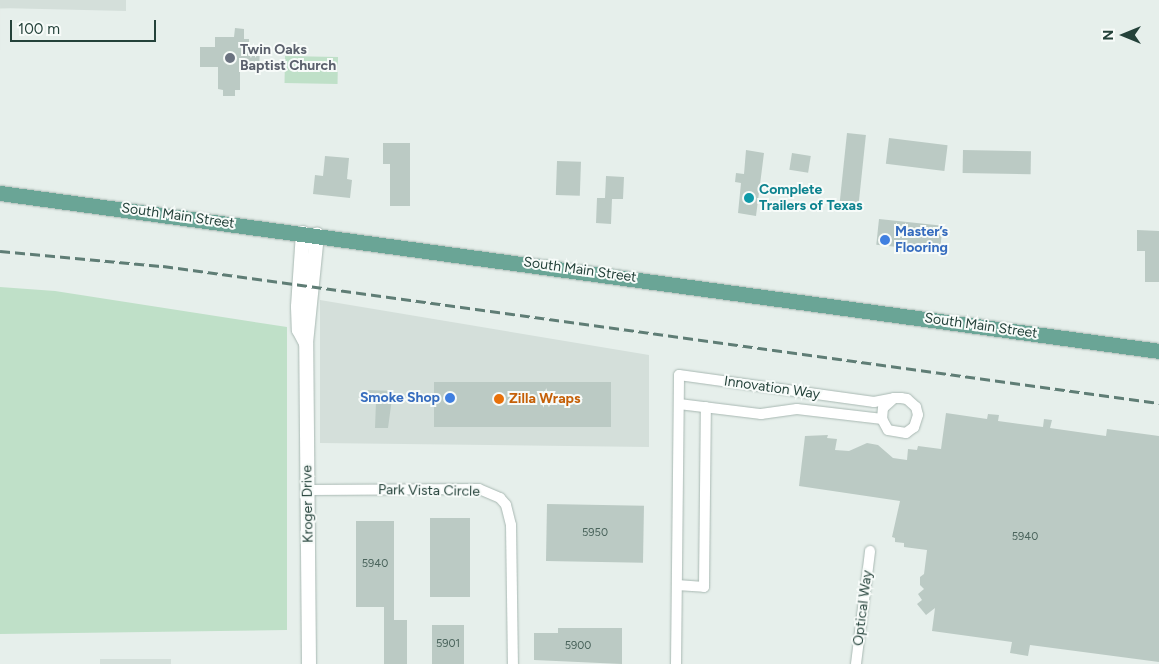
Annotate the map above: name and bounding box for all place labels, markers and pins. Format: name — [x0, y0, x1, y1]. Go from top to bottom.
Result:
place label: Twin Oaks Baptist Church — [240, 42, 336, 74]
marker: Twin Oaks Baptist Church — [224, 52, 236, 64]
place label: Complete Trailers of Texas — [759, 182, 862, 214]
marker: Complete Trailers of Texas — [743, 192, 755, 204]
place label: Master’s Flooring — [895, 224, 948, 256]
marker: Master’s Flooring — [879, 234, 891, 246]
place label: Smoke Shop — [360, 390, 440, 406]
place label: Zilla Wraps — [509, 391, 581, 407]
marker: Smoke Shop — [444, 392, 456, 404]
marker: Zilla Wraps — [493, 393, 505, 405]

